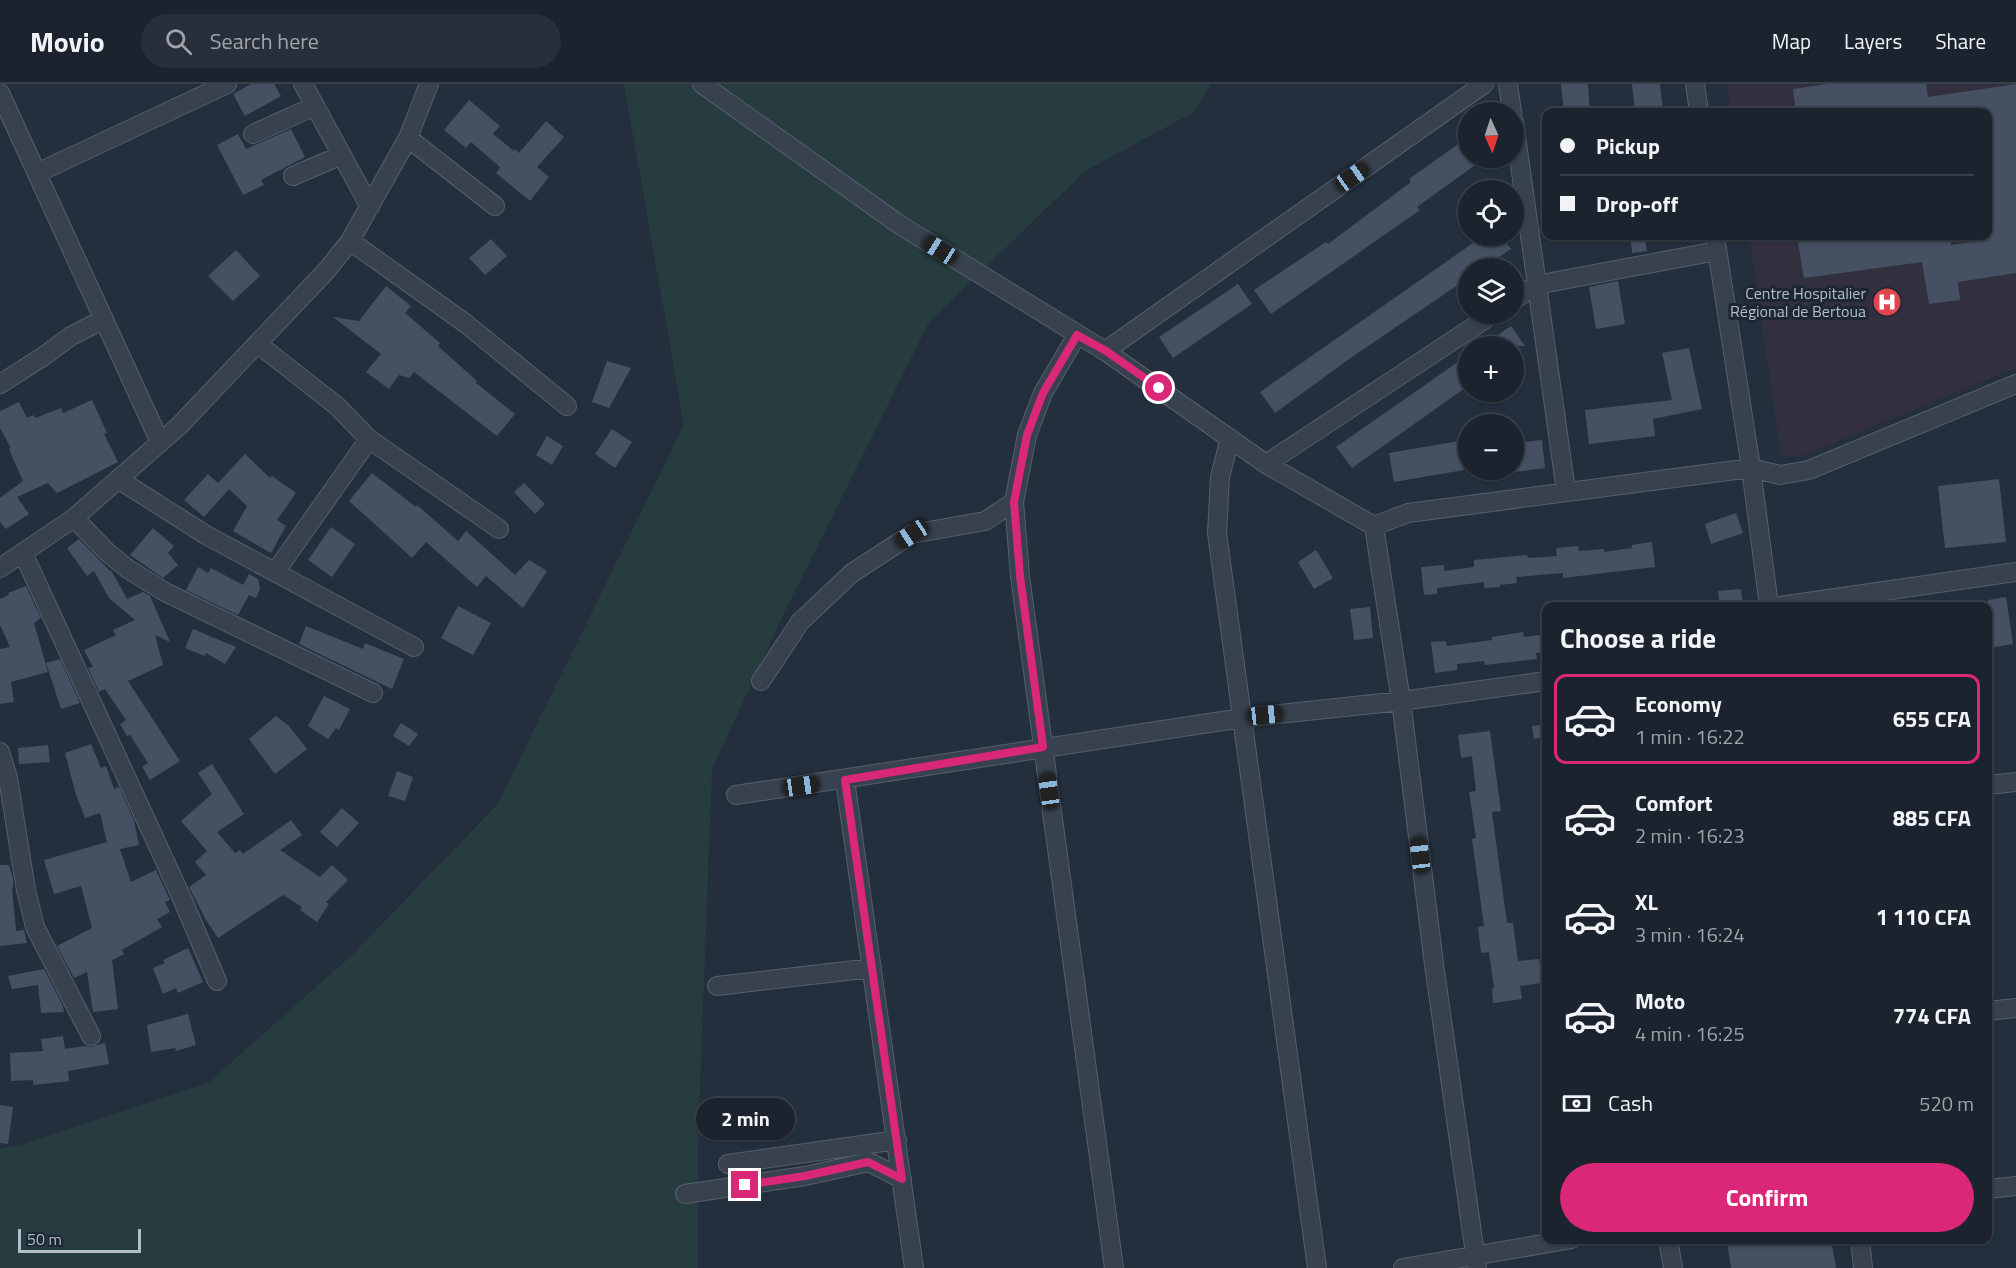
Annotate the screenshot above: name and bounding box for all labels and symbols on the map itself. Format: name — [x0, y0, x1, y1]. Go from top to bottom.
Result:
north arrow — [1458, 102, 1524, 168]
car — [1332, 159, 1372, 195]
car — [920, 233, 960, 267]
place label: Centre Hospitalier Régional de Bertoua — [1730, 281, 1866, 323]
hospital icon: Centre Hospitalier Régional de Bertoua — [1871, 286, 1903, 318]
route start — [1145, 374, 1172, 401]
car — [892, 517, 932, 551]
car — [1246, 704, 1284, 726]
car — [1038, 772, 1060, 810]
car — [782, 775, 820, 797]
car — [1409, 836, 1431, 874]
callout: 2 min — [696, 1098, 795, 1140]
route end — [731, 1171, 758, 1198]
scale bar — [18, 1226, 141, 1254]

